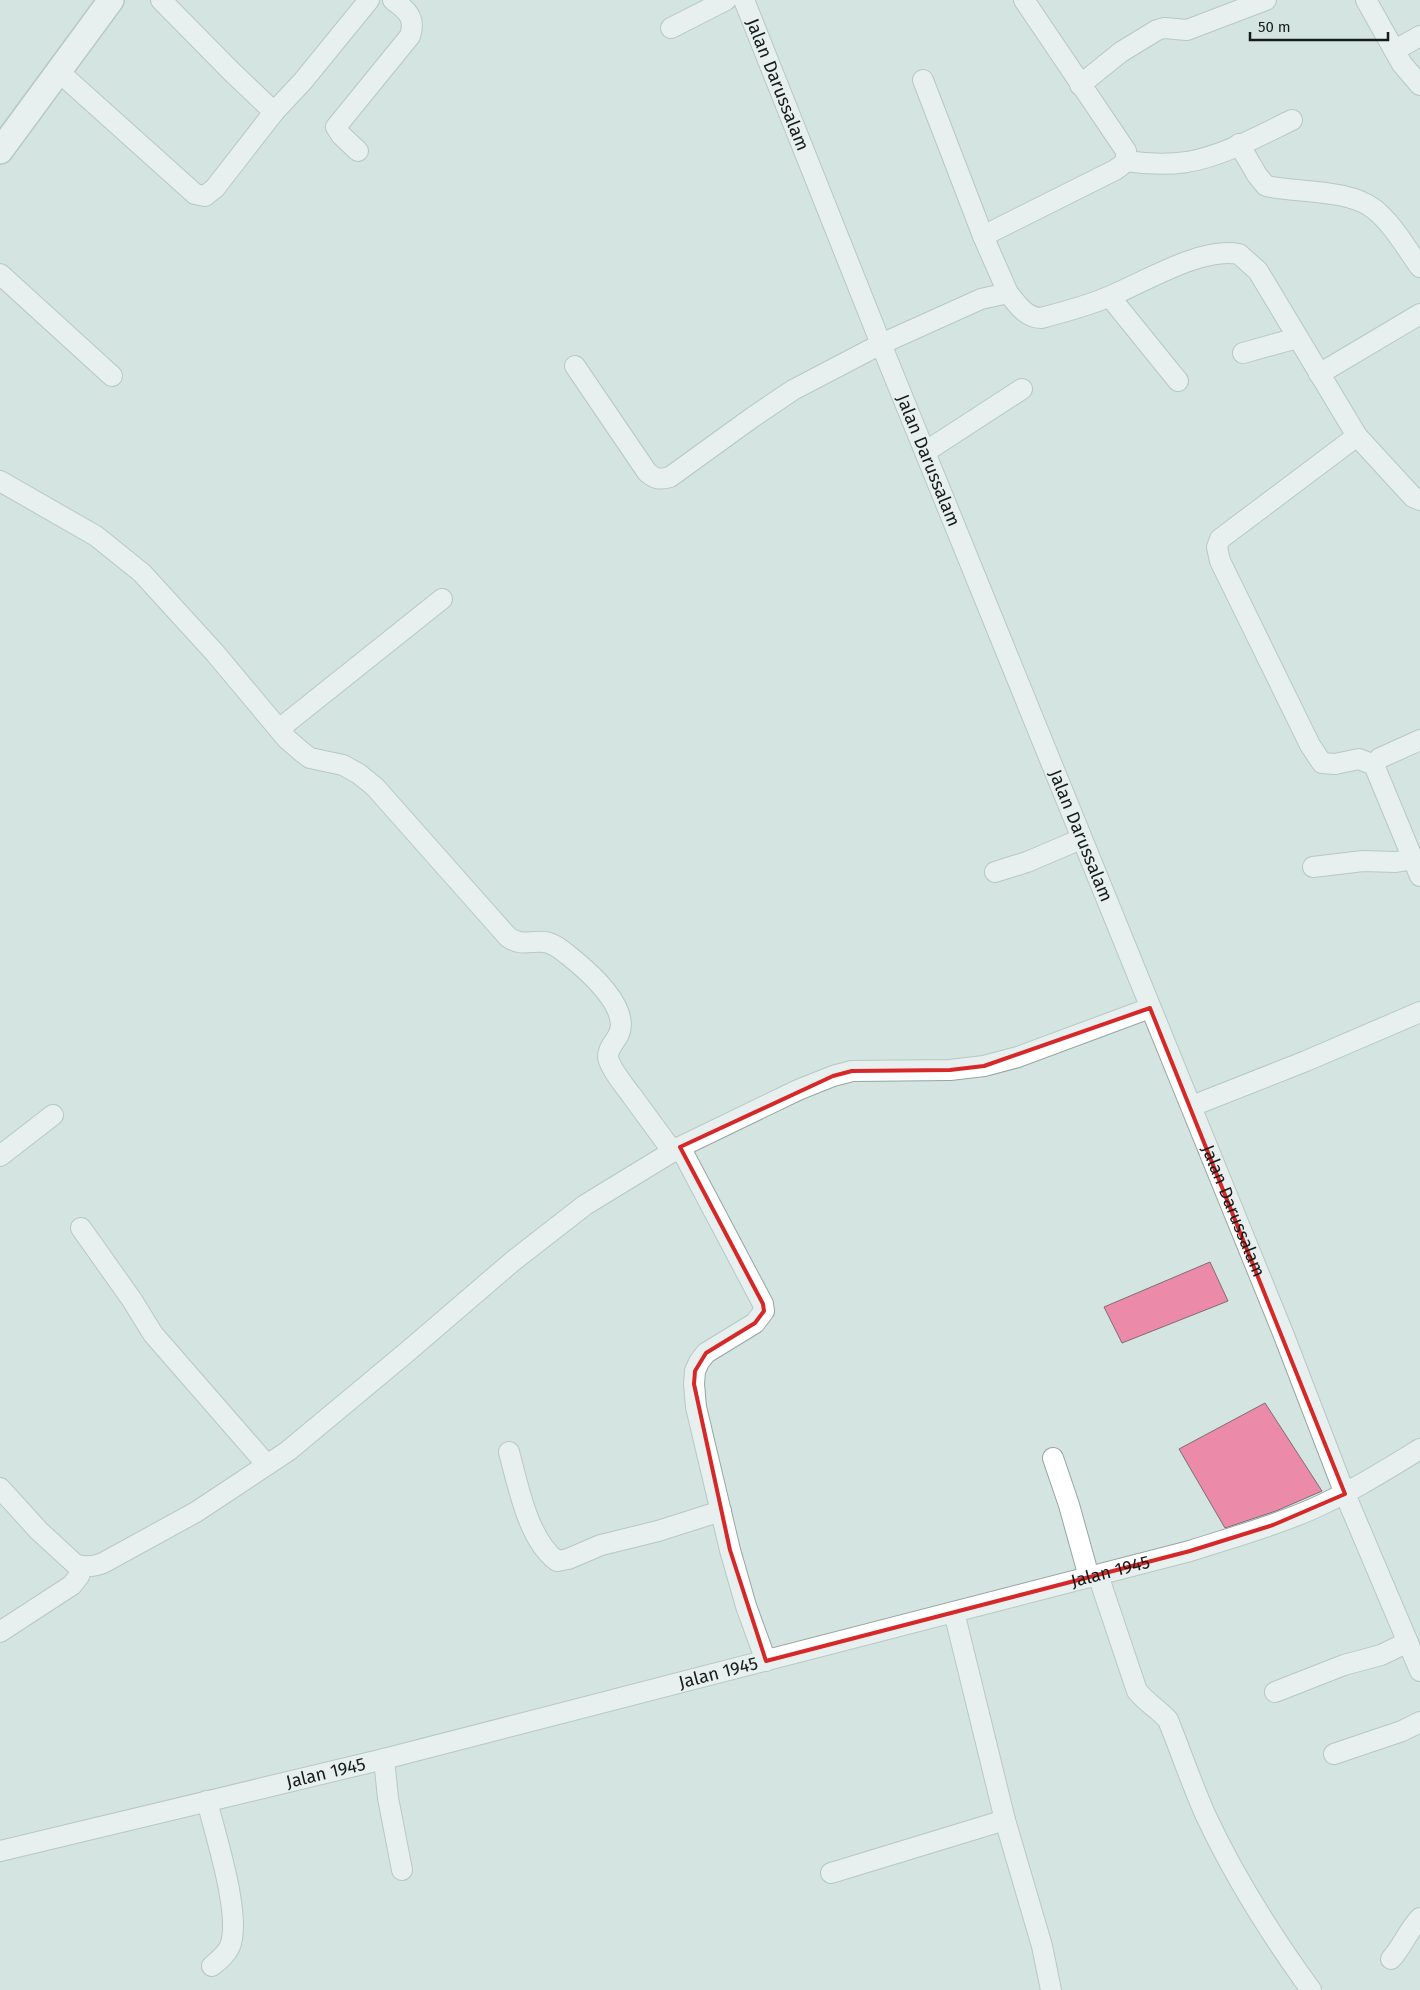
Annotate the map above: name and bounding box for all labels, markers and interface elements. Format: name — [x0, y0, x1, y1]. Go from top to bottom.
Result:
scale bar — [1250, 10, 1388, 42]
street label: Jalan Darussalam — [741, 15, 814, 154]
text: 50 m — [1258, 18, 1291, 36]
street label: Jalan Darussalam — [892, 391, 965, 530]
street label: Jalan Darussalam — [1044, 766, 1118, 905]
street label: Jalan Darussalam — [1197, 1142, 1270, 1280]
street label: Jalan 1945 — [1068, 1551, 1152, 1592]
street label: Jalan 1945 — [676, 1652, 760, 1694]
street label: Jalan 1945 — [284, 1753, 368, 1793]

